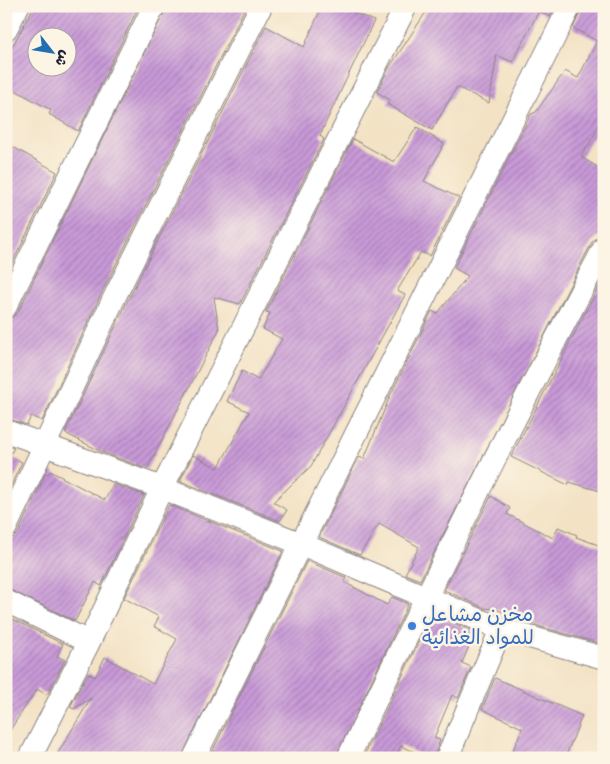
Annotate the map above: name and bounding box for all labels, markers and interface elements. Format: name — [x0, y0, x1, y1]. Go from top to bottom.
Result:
north arrow — [28, 28, 78, 78]
text: ش — [51, 47, 74, 69]
place label: مخزن مشاعل للمواد الغذائية — [422, 602, 534, 650]
marker: مخزن مشاعل للمواد الغذائية — [406, 620, 418, 632]

